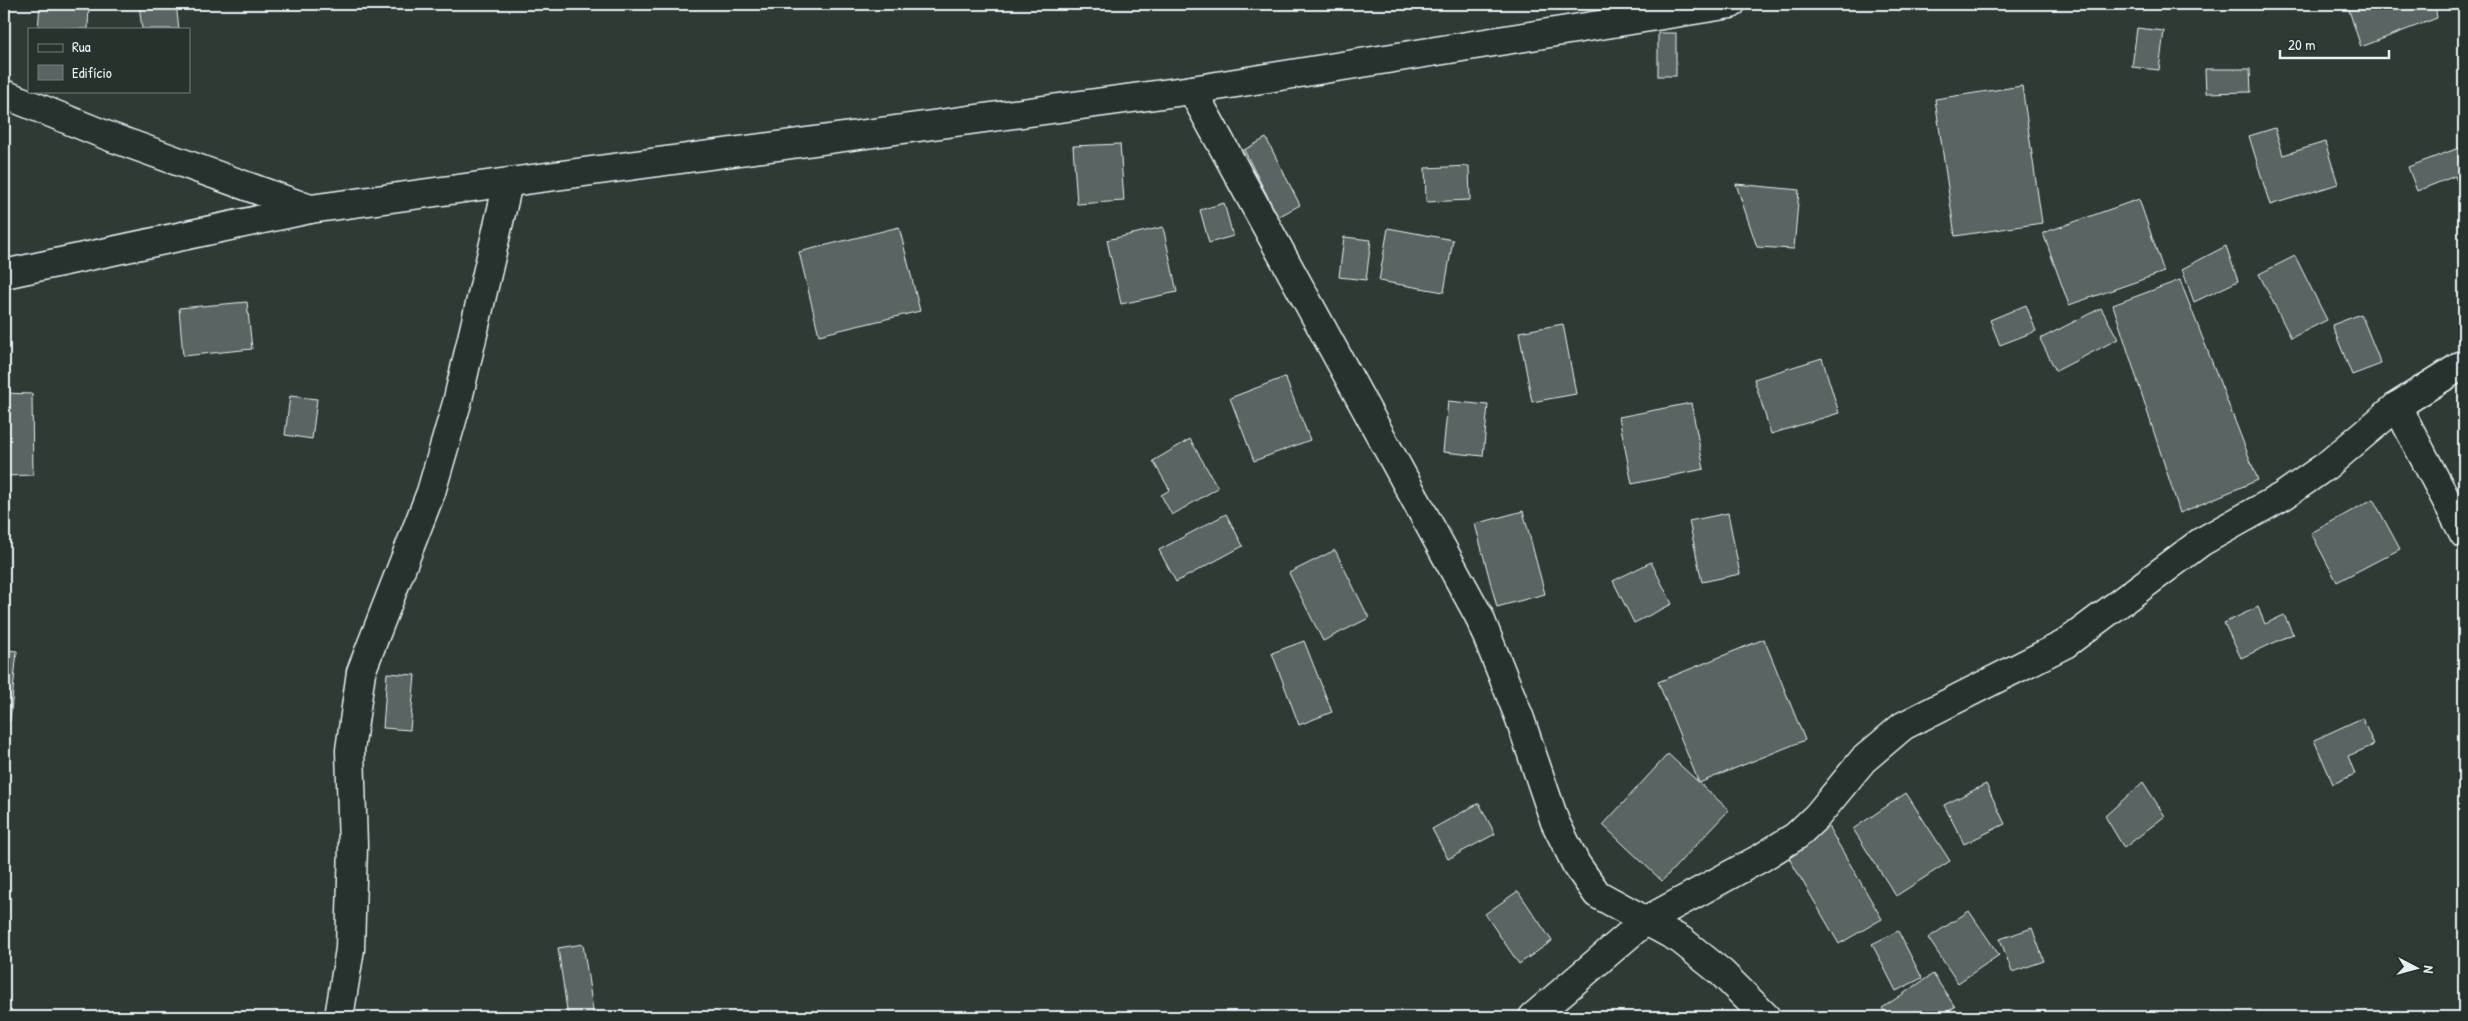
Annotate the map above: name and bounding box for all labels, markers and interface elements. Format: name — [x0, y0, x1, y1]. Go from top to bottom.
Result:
legend — [28, 28, 190, 92]
scale bar — [2280, 28, 2389, 60]
text: 20 m — [2288, 34, 2315, 55]
text: Rua — [72, 36, 91, 57]
text: Edifício — [72, 62, 112, 83]
north arrow — [2390, 944, 2440, 994]
text: N — [2420, 965, 2439, 975]

